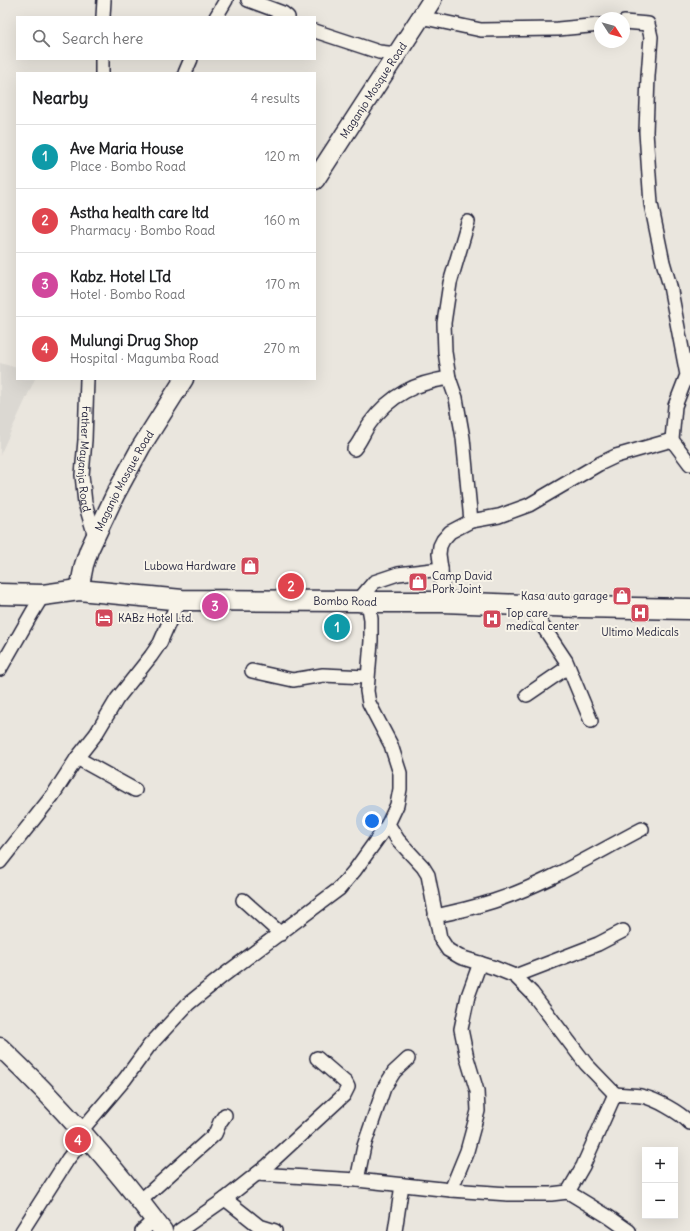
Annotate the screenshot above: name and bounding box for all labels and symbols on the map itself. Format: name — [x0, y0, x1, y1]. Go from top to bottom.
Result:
north arrow — [594, 12, 630, 48]
street label: Maganjo Mosque Road — [337, 39, 410, 141]
street label: Father Mayanja Road — [75, 406, 94, 514]
street label: Maganjo Mosque Road — [92, 427, 157, 533]
shop icon: Lubowa Hardware — [239, 555, 261, 577]
place label: Lubowa Hardware — [144, 559, 236, 573]
place label: Camp David Pork Joint — [432, 569, 493, 596]
pin: 2 — [278, 571, 304, 601]
shop icon: Camp David Pork Joint — [407, 571, 429, 593]
shop icon: Kasa auto garage — [611, 585, 633, 607]
place label: Kasa auto garage — [521, 589, 608, 603]
pin: 3 — [202, 591, 228, 621]
street label: Bombo Road — [313, 594, 378, 609]
hospital icon: Ultimo Medicals — [629, 602, 651, 624]
place label: Top care medical center — [506, 606, 579, 633]
hotel icon: KABz Hotel Ltd. — [93, 607, 115, 629]
hospital icon: Top care medical center — [481, 608, 503, 630]
place label: KABz Hotel Ltd. — [118, 611, 194, 625]
pin: 1 — [324, 612, 350, 642]
place label: Ultimo Medicals — [601, 625, 679, 639]
your location — [362, 811, 382, 831]
pin: 4 — [65, 1125, 91, 1155]

